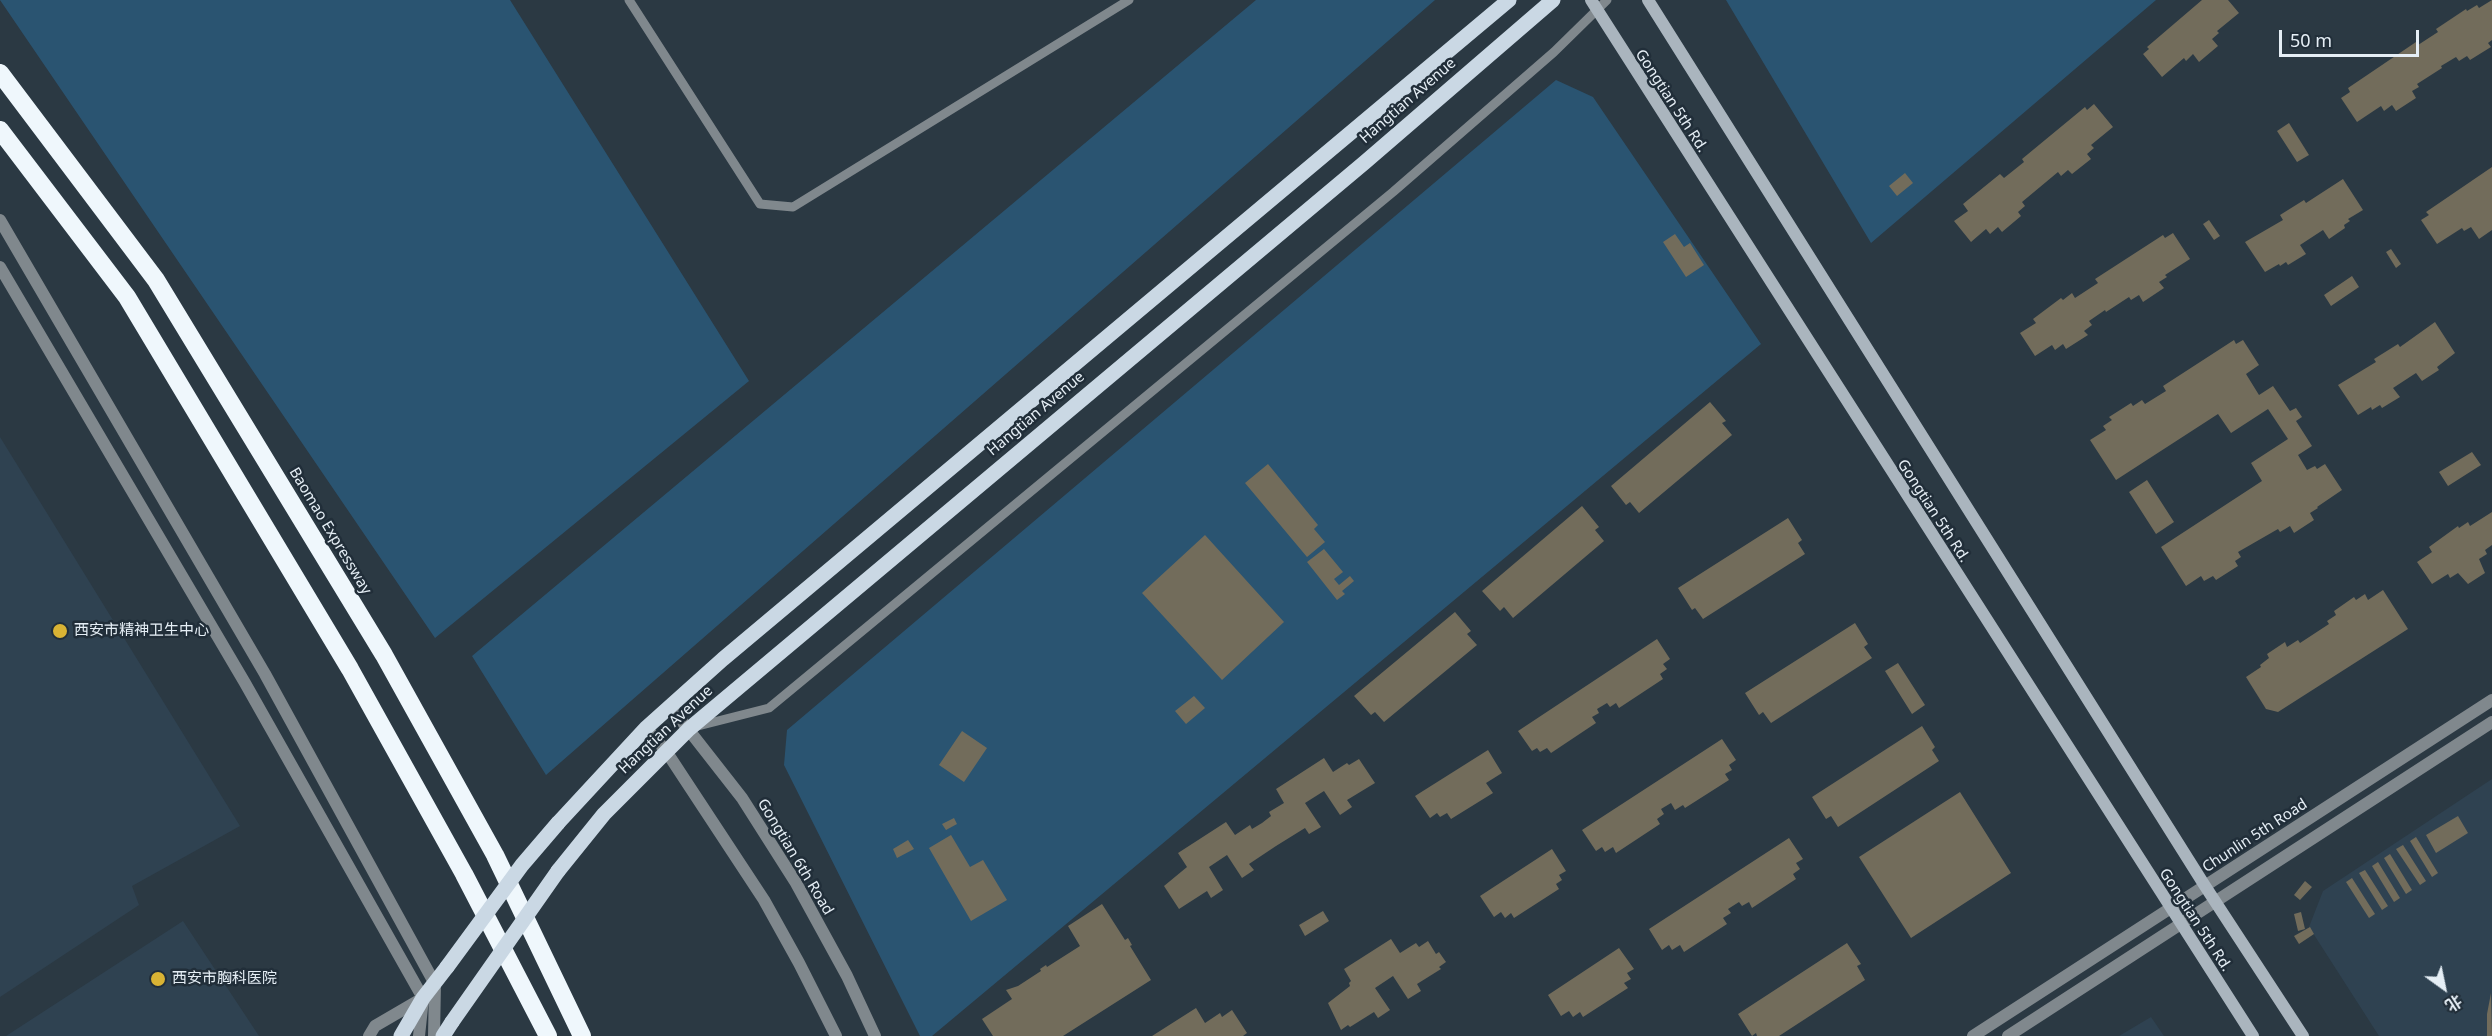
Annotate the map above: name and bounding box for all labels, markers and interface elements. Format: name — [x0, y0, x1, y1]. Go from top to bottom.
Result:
scale bar — [2282, 18, 2422, 56]
text: 50 m — [2290, 28, 2332, 52]
street label: Gongtian 5th Rd. — [1631, 46, 1711, 156]
street label: Hangtian Avenue — [1356, 54, 1460, 148]
street label: Hangtian Avenue — [984, 368, 1088, 460]
street label: Gongtian 5th Rd. — [1893, 456, 1973, 566]
street label: Baomao Expressway — [285, 464, 375, 598]
marker: 西安市精神卫生中心 — [51, 622, 69, 640]
place label: 西安市精神卫生中心 — [74, 622, 209, 640]
street label: Hangtian Avenue — [615, 682, 717, 778]
street label: Chunlin 5th Road — [2199, 795, 2311, 877]
street label: Gongtian 6th Road — [753, 796, 837, 918]
street label: Gongtian 5th Rd. — [2155, 865, 2235, 975]
north arrow — [2414, 958, 2474, 1018]
marker: 西安市胸科医院 — [149, 970, 167, 988]
place label: 西安市胸科医院 — [172, 970, 277, 988]
text: 北 — [2441, 990, 2467, 1017]

